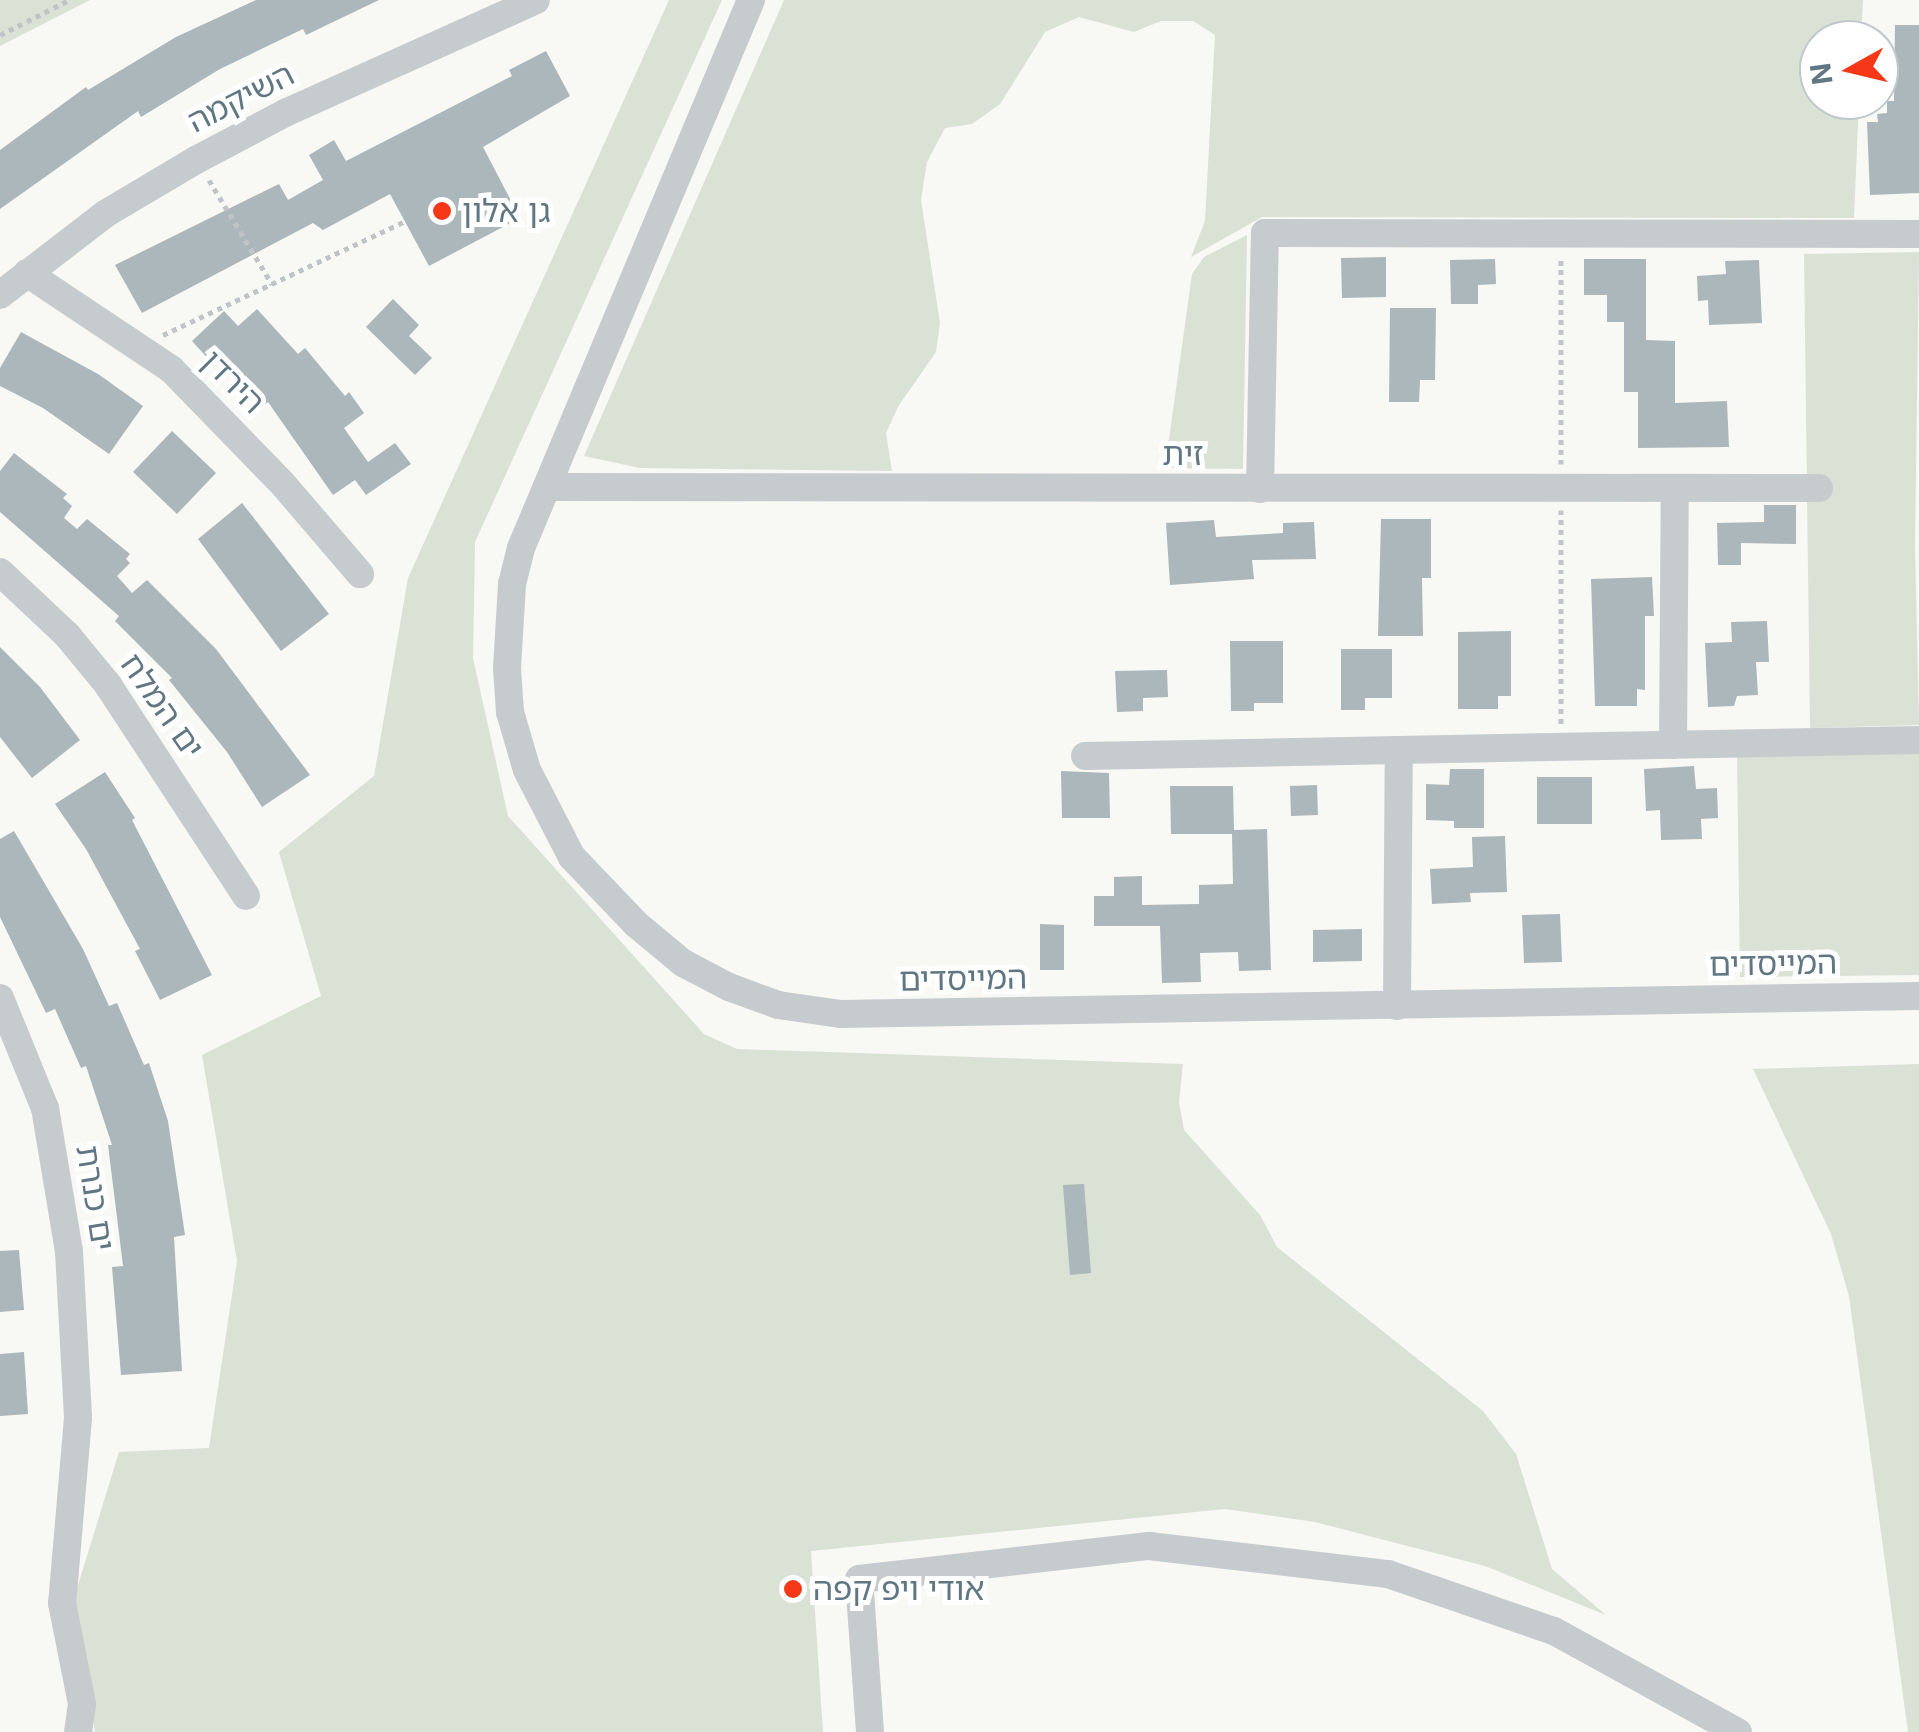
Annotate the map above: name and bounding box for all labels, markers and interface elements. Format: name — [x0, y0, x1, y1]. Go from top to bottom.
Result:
north arrow — [1799, 20, 1899, 120]
street label: השיקמה — [181, 55, 301, 141]
text: N — [1803, 61, 1840, 87]
place label: גן אלון — [462, 192, 550, 230]
marker: גן אלון — [431, 200, 453, 222]
street label: הירדן — [193, 342, 273, 422]
street label: זית — [1162, 435, 1204, 473]
street label: ים המלח — [112, 646, 212, 766]
street label: המייסדים — [1709, 944, 1837, 984]
street label: המייסדים — [899, 959, 1027, 999]
street label: ים כנרת — [68, 1143, 122, 1253]
place label: אודי ויפ קפה — [813, 1570, 985, 1608]
marker: אודי ויפ קפה — [782, 1578, 804, 1600]

